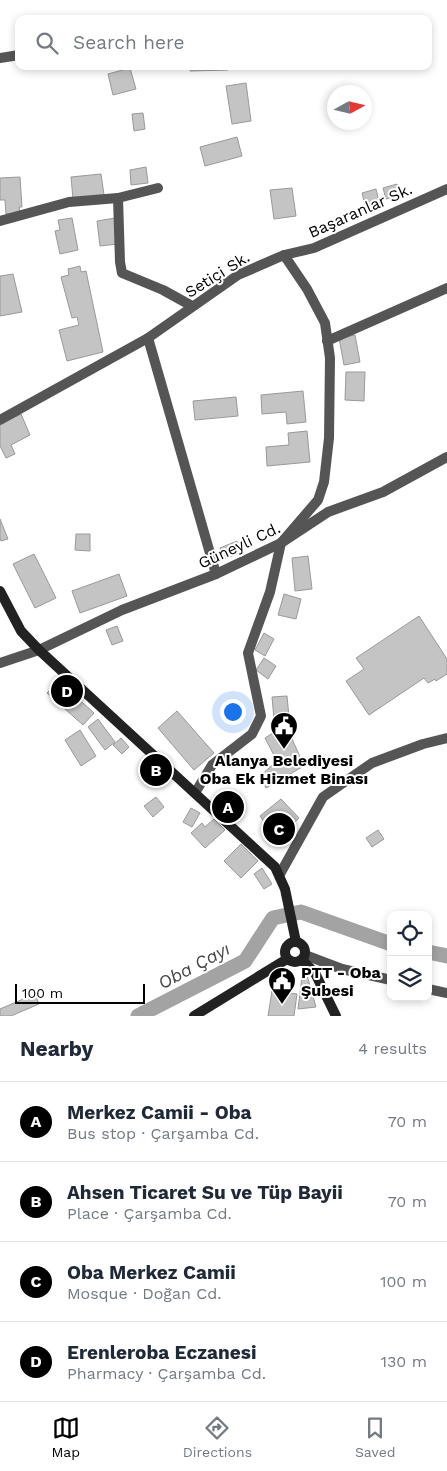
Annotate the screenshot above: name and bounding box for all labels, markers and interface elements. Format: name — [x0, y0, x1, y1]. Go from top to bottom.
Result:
search box — [15, 15, 432, 70]
icon: search — [33, 29, 61, 57]
text: Search here — [73, 31, 184, 54]
north arrow — [327, 85, 372, 130]
street label: Başaranlar Sk. — [305, 179, 415, 242]
street label: Setiçi Sk. — [182, 247, 253, 302]
street label: Güneyli Cd. — [195, 518, 283, 573]
pin: D — [51, 672, 83, 710]
your location — [220, 699, 246, 725]
public building icon: Alanya Belediyesi Oba Ek Hizmet Binası — [269, 711, 299, 750]
pin: B — [140, 751, 172, 789]
place label: Alanya Belediyesi Oba Ek Hizmet Binası — [200, 751, 368, 788]
pin: A — [212, 788, 244, 826]
pin: C — [263, 810, 295, 848]
map controls — [387, 911, 432, 1001]
button: locate — [387, 911, 432, 956]
water label: Oba Çayı — [154, 938, 234, 993]
button: layers — [387, 956, 432, 1001]
place label: PTT - Oba Şubesi — [301, 963, 381, 1000]
public building icon: PTT - Oba Şubesi — [267, 966, 297, 1005]
scale bar — [15, 981, 145, 1004]
text: 100 m — [22, 985, 63, 1001]
text: Nearby — [20, 1036, 93, 1061]
text: 4 results — [358, 1039, 427, 1058]
text: Merkez Camii - Oba — [67, 1101, 252, 1124]
text: A — [31, 1112, 41, 1131]
text: 70 m — [388, 1112, 427, 1131]
text: Bus stop · Çarşamba Cd. — [67, 1124, 259, 1143]
text: Ahsen Ticaret Su ve Tüp Bayii — [67, 1181, 343, 1204]
text: B — [31, 1192, 41, 1211]
text: 70 m — [388, 1192, 427, 1211]
text: Place · Çarşamba Cd. — [67, 1204, 232, 1223]
text: Oba Merkez Camii — [67, 1261, 236, 1284]
text: C — [31, 1272, 41, 1291]
text: 100 m — [380, 1272, 427, 1291]
text: Mosque · Doğan Cd. — [67, 1284, 222, 1303]
text: Erenleroba Eczanesi — [67, 1341, 256, 1364]
text: D — [30, 1352, 42, 1371]
text: 130 m — [381, 1352, 427, 1371]
text: Pharmacy · Çarşamba Cd. — [67, 1364, 266, 1383]
tab: Map — [51, 1414, 80, 1460]
tab: Directions — [183, 1414, 252, 1460]
tab: Saved — [355, 1414, 396, 1460]

